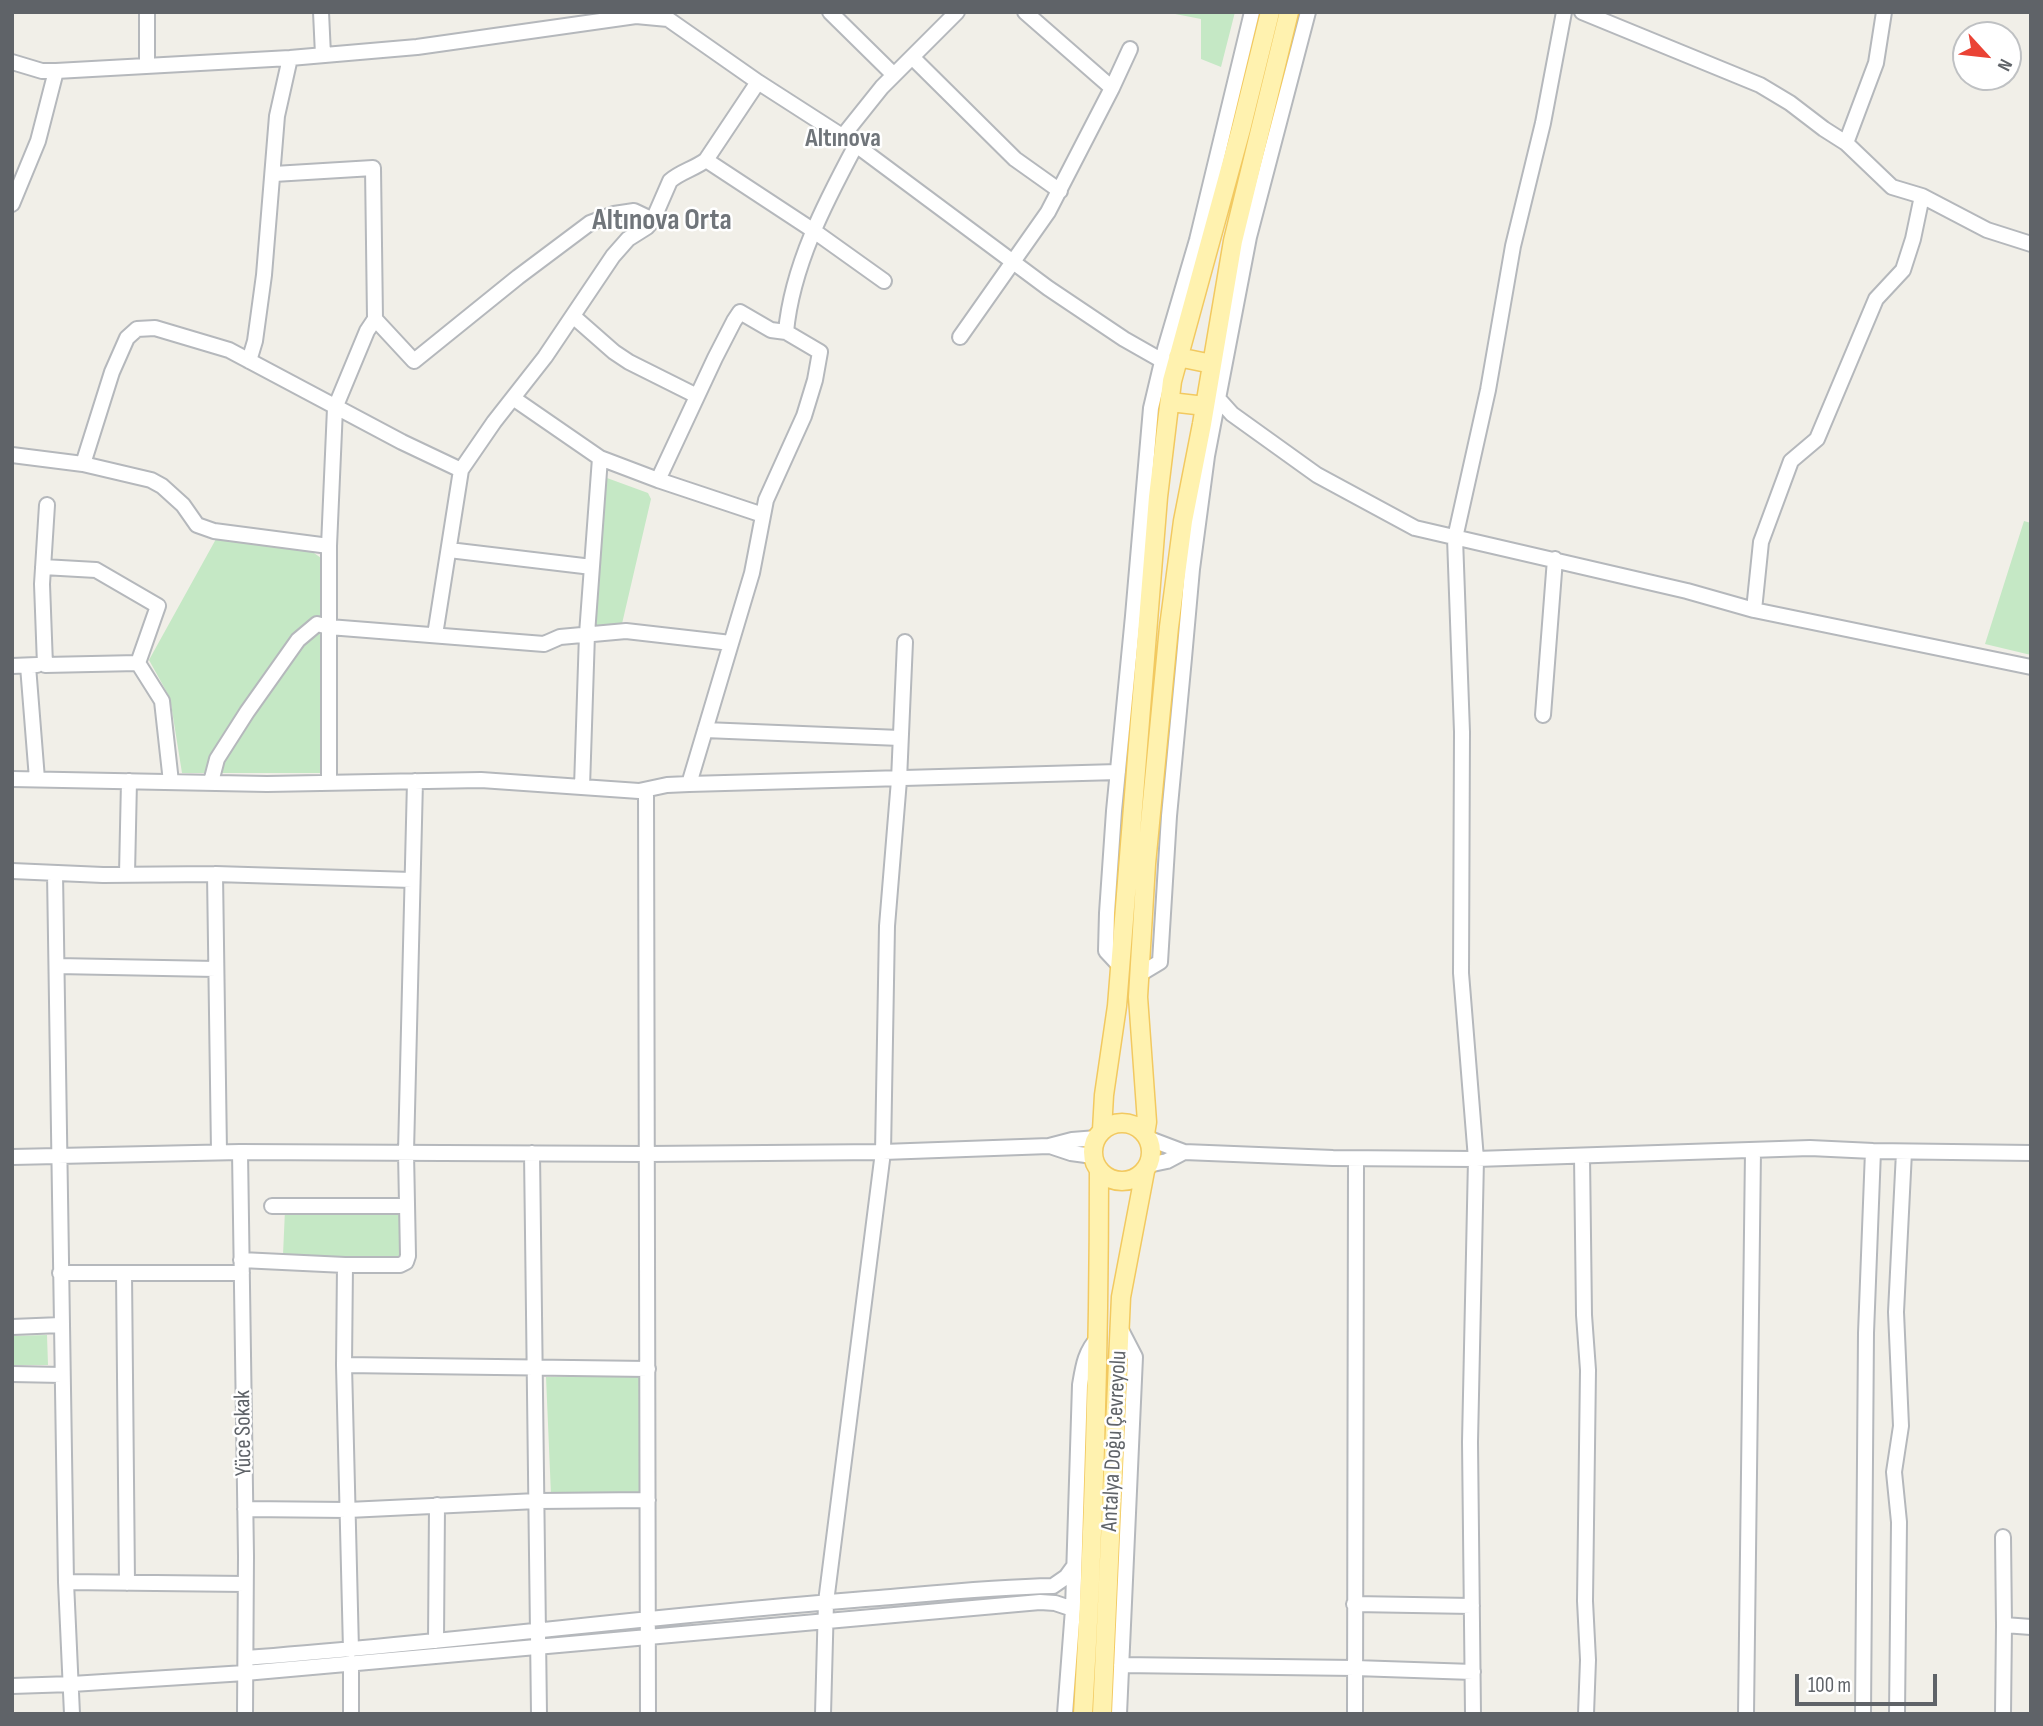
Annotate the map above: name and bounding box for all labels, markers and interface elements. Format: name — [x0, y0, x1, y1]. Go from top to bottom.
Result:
north arrow — [1952, 21, 2022, 91]
text: N — [1992, 55, 2017, 75]
district label: Altınova — [805, 123, 881, 155]
district label: Altınova Orta — [592, 203, 732, 239]
street label: Antalya Doğu Çevreyolu — [1096, 1350, 1134, 1532]
street label: Yüce Sokak — [229, 1390, 259, 1476]
scale bar — [1798, 1660, 1940, 1704]
text: 100 m — [1808, 1673, 1851, 1698]

